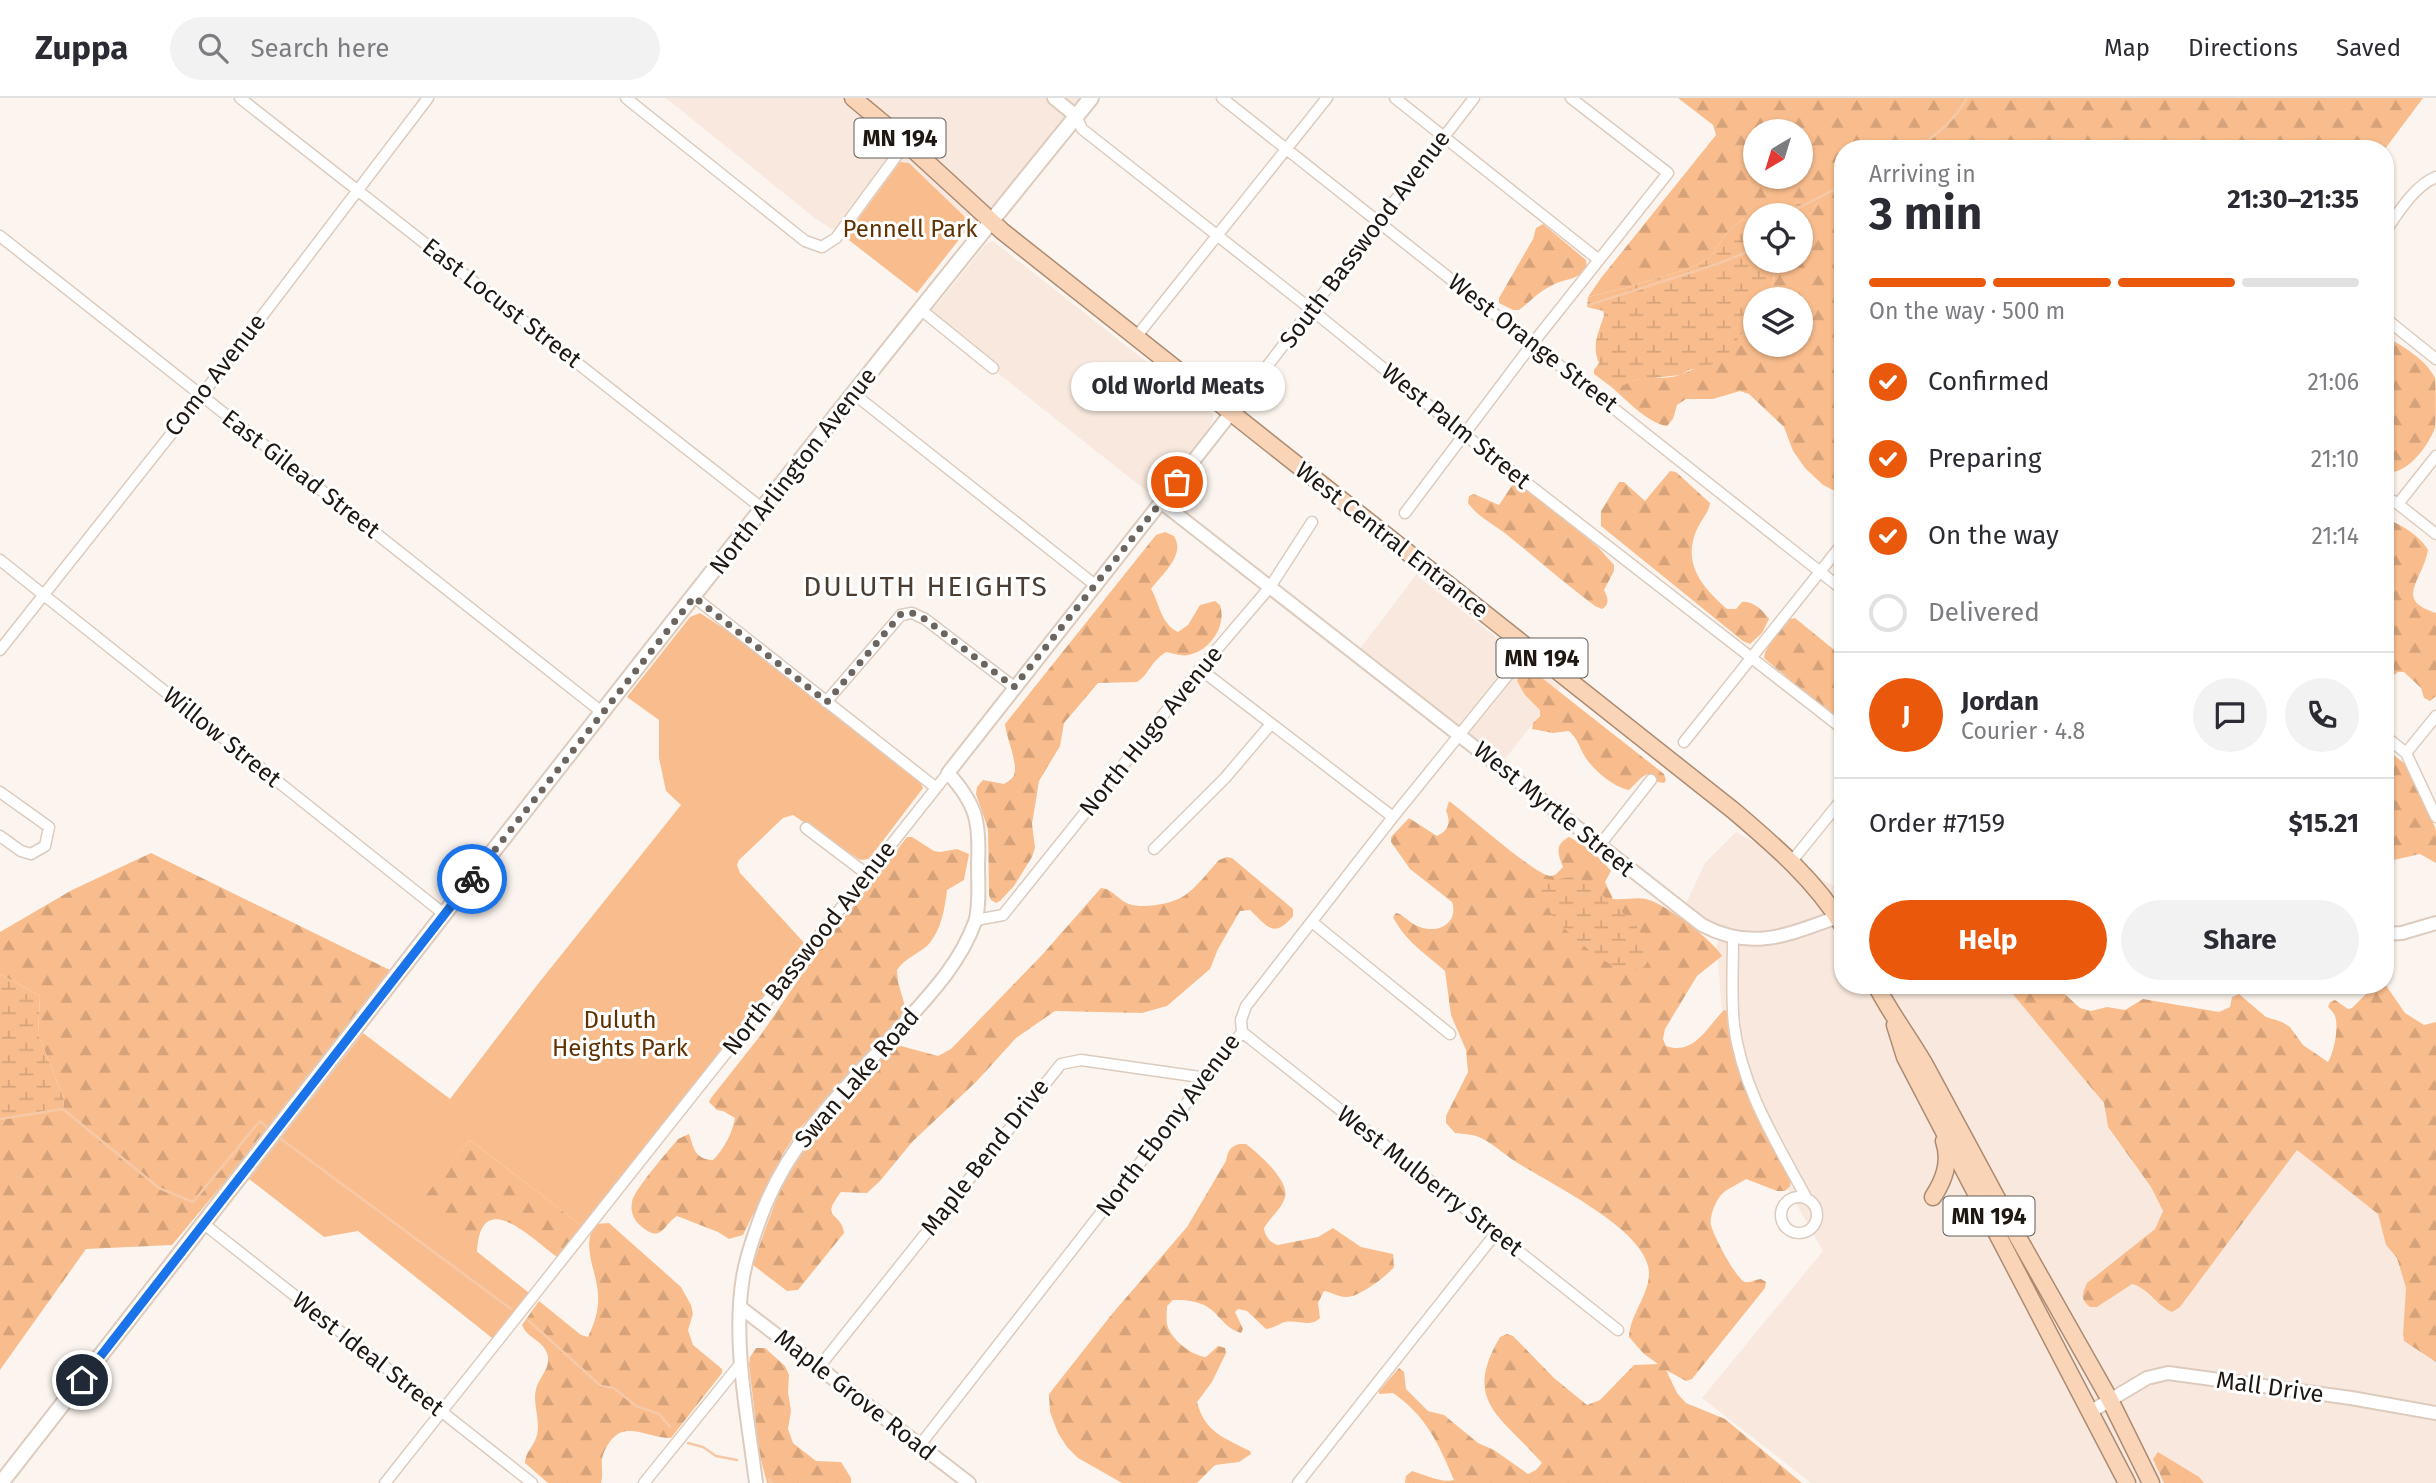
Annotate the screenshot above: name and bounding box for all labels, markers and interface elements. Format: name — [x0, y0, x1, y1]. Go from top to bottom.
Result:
search box — [170, 17, 660, 80]
text: Zuppa — [35, 28, 128, 68]
icon: search — [194, 29, 232, 67]
text: Search here — [250, 33, 389, 64]
text: Map — [2104, 34, 2150, 62]
text: Directions — [2188, 34, 2298, 62]
text: Saved — [2336, 34, 2401, 62]
road number: MN 194 — [855, 118, 946, 158]
north arrow — [1743, 119, 1813, 189]
map controls — [1743, 119, 1813, 357]
street label: South Basswood Avenue — [1274, 125, 1456, 353]
text: Arriving in — [1869, 160, 1976, 188]
text: 21:30–21:35 — [2227, 184, 2359, 215]
text: 3 min — [1869, 186, 1982, 241]
button: locate — [1743, 203, 1813, 273]
park label: Pennell Park — [842, 215, 978, 243]
street label: East Locust Street — [417, 232, 587, 374]
street label: West Orange Street — [1443, 268, 1624, 418]
button: layers — [1743, 287, 1813, 357]
text: On the way · 500 m — [1869, 297, 2065, 325]
street label: Como Avenue — [159, 308, 271, 442]
street label: West Palm Street — [1376, 357, 1536, 495]
street label: North Arlington Avenue — [704, 362, 882, 580]
callout: Old World Meats — [1070, 363, 1284, 412]
icon: check — [1869, 363, 1907, 401]
text: Confirmed — [1928, 366, 2049, 397]
text: 21:06 — [2308, 368, 2359, 396]
text: Old World Meats — [1092, 372, 1264, 400]
street label: East Gilead Street — [217, 404, 386, 544]
icon: check — [1869, 440, 1907, 478]
text: Preparing — [1928, 443, 2041, 474]
text: 21:10 — [2311, 445, 2359, 473]
pin — [1147, 452, 1207, 512]
street label: West Central Entrance — [1290, 456, 1494, 624]
icon: bag — [1158, 463, 1196, 501]
icon: check — [1869, 517, 1907, 555]
text: On the way — [1928, 520, 2059, 551]
text: 21:14 — [2311, 522, 2359, 550]
district label: DULUTH HEIGHTS — [803, 570, 1049, 603]
text: Delivered — [1928, 597, 2040, 628]
road number: MN 194 — [1496, 638, 1588, 678]
street label: North Hugo Avenue — [1074, 640, 1228, 822]
button: chat — [2193, 678, 2267, 752]
button: phone — [2285, 678, 2359, 752]
street label: Willow Street — [158, 681, 287, 793]
text: Jordan — [1961, 686, 2039, 717]
text: J — [1902, 700, 1910, 731]
text: Courier · 4.8 — [1961, 717, 2085, 745]
street label: West Myrtle Street — [1468, 736, 1640, 883]
text: Order #7159 — [1869, 808, 2005, 839]
text: $15.21 — [2288, 808, 2359, 839]
street label: North Basswood Avenue — [717, 835, 901, 1061]
courier — [437, 844, 507, 914]
icon: bike — [453, 860, 491, 898]
button: Help — [1869, 900, 2107, 980]
button: Share — [2121, 900, 2359, 980]
street label: Swan Lake Road — [789, 1003, 925, 1153]
park label: Duluth Heights Park — [552, 1006, 689, 1062]
street label: North Ebony Avenue — [1090, 1028, 1246, 1222]
street label: Maple Bend Drive — [915, 1073, 1055, 1241]
street label: West Mulberry Street — [1332, 1100, 1529, 1262]
road number: MN 194 — [1944, 1196, 2035, 1236]
street label: West Ideal Street — [287, 1286, 450, 1422]
street label: Maple Grove Road — [769, 1323, 941, 1467]
pin — [52, 1350, 112, 1410]
icon: home — [63, 1361, 101, 1399]
street label: Mall Drive — [2214, 1366, 2326, 1408]

